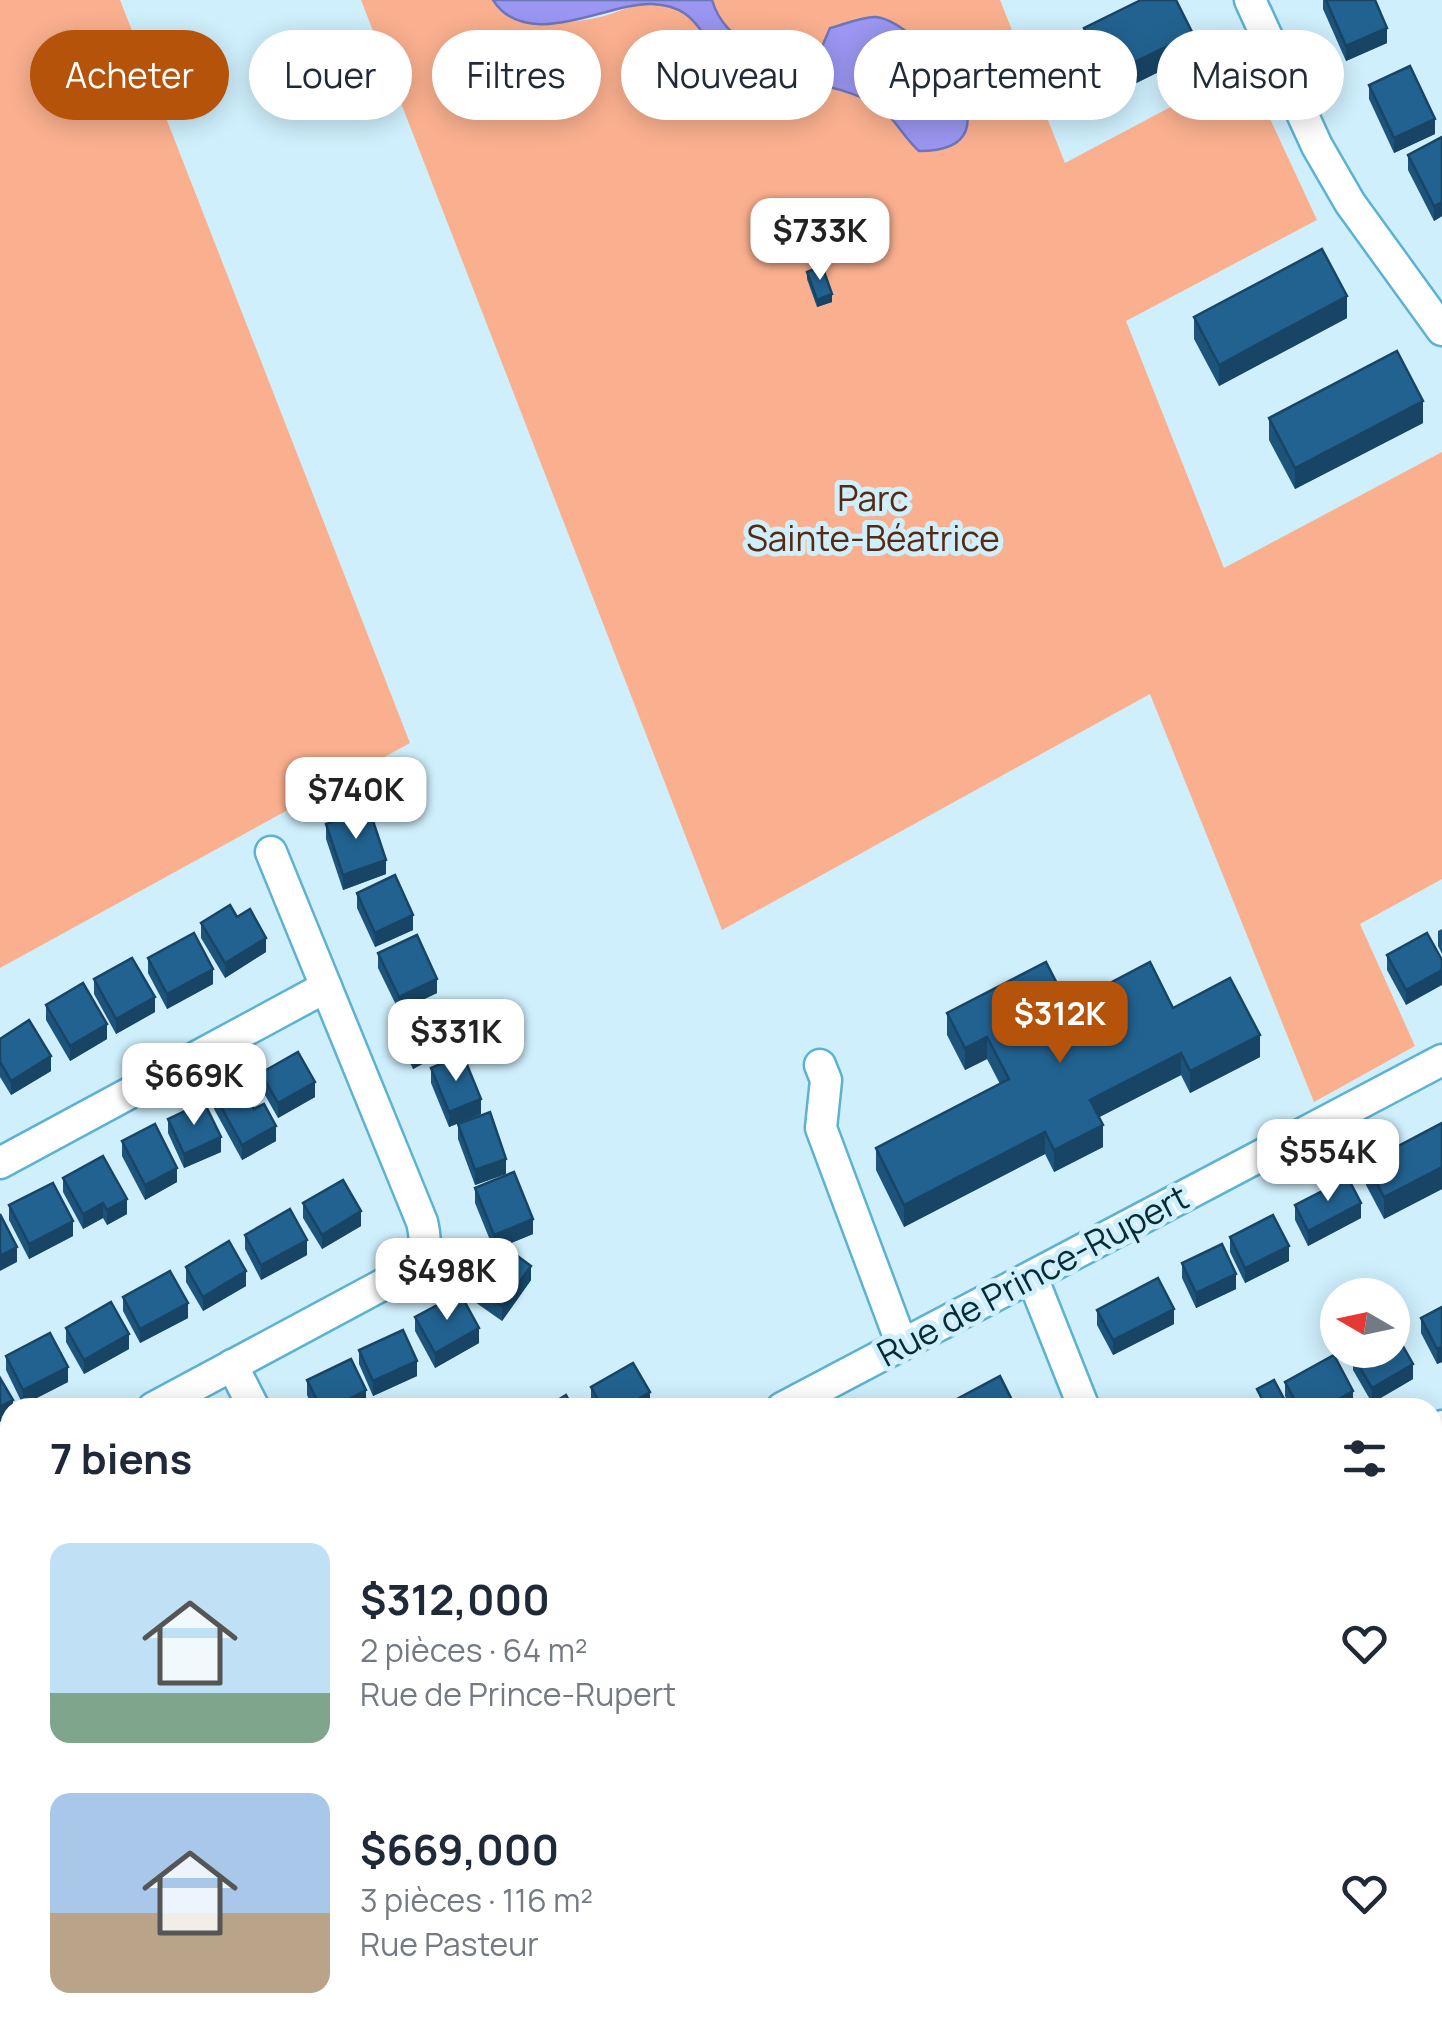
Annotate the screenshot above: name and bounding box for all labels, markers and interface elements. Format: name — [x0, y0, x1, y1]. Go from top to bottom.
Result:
chip: Acheter — [30, 30, 229, 120]
chip: Louer — [249, 30, 412, 120]
chip: Filtres — [432, 30, 601, 120]
chip: Nouveau — [621, 30, 834, 120]
chip: Appartement — [854, 30, 1137, 120]
chip: Maison — [1157, 30, 1344, 120]
pin: $733K — [750, 198, 890, 283]
text: $733K — [772, 208, 868, 252]
park label: Parc Sainte-Béatrice — [746, 474, 1000, 562]
pin: $740K — [286, 757, 426, 842]
text: $740K — [307, 767, 405, 811]
pin: $312K — [990, 981, 1130, 1066]
text: $312K — [1014, 991, 1106, 1035]
pin: $331K — [386, 999, 526, 1084]
text: $331K — [410, 1009, 502, 1053]
pin: $669K — [124, 1043, 264, 1128]
text: $669K — [144, 1053, 244, 1097]
pin: $554K — [1258, 1119, 1398, 1204]
text: $554K — [1279, 1129, 1377, 1173]
street label: Rue de Prince-Rupert — [869, 1173, 1196, 1377]
pin: $498K — [377, 1238, 517, 1323]
text: $498K — [398, 1248, 496, 1292]
north arrow — [1320, 1278, 1410, 1368]
map controls — [1320, 1278, 1410, 1368]
text: 7 biens — [50, 1429, 192, 1487]
icon: filters — [1337, 1431, 1392, 1486]
text: $312,000 — [360, 1570, 550, 1628]
icon: home — [130, 1583, 250, 1703]
icon: heart — [1337, 1616, 1392, 1671]
text: 2 pièces · 64 m² — [360, 1628, 588, 1672]
text: Rue de Prince-Rupert — [360, 1672, 676, 1716]
text: $669,000 — [360, 1820, 559, 1878]
icon: home — [130, 1833, 250, 1953]
icon: heart — [1337, 1866, 1392, 1921]
text: 3 pièces · 116 m² — [360, 1878, 593, 1922]
text: Rue Pasteur — [360, 1922, 539, 1966]

